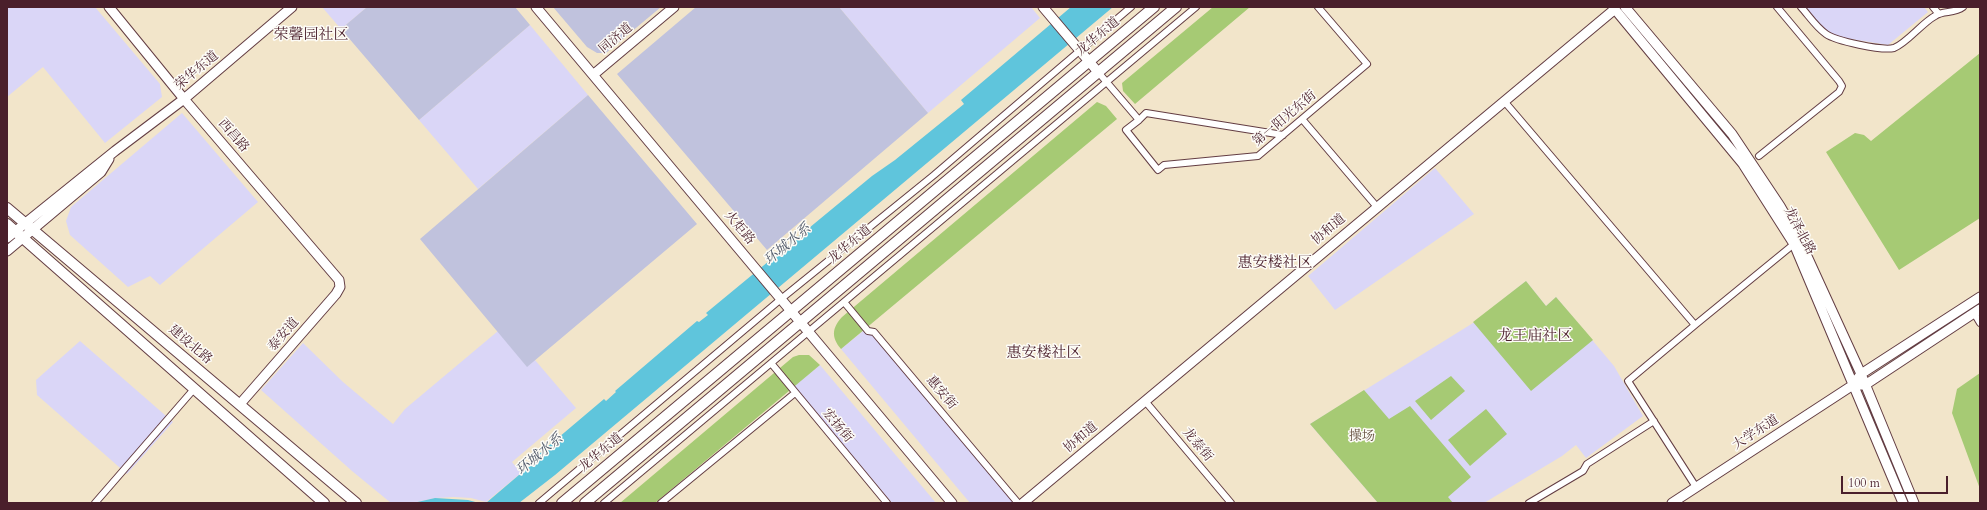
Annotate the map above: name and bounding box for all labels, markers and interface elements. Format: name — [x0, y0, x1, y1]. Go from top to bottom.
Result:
street label: 龙华东道 — [1073, 14, 1123, 60]
street label: 同济道 — [596, 20, 636, 58]
district label: 荣馨园社区 — [274, 27, 348, 45]
street label: 荣华东道 — [172, 48, 222, 94]
street label: 第一阳光东街 — [1250, 88, 1320, 150]
street label: 西昌路 — [214, 116, 252, 156]
street label: 龙泽北路 — [1780, 204, 1818, 258]
street label: 火炬路 — [720, 208, 758, 248]
street label: 协和道 — [1309, 211, 1349, 249]
water label: 环城水系 — [761, 221, 815, 269]
street label: 龙华东道 — [825, 222, 875, 268]
district label: 惠安楼社区 — [1238, 255, 1312, 273]
street label: 泰安道 — [265, 315, 303, 355]
street label: 建设北路 — [165, 322, 215, 368]
district label: 龙王庙社区 — [1498, 328, 1572, 346]
district label: 惠安楼社区 — [1007, 345, 1081, 363]
street label: 惠安街 — [922, 373, 960, 413]
street label: 宏扬街 — [818, 406, 856, 446]
street label: 大学东道 — [1730, 412, 1782, 454]
street label: 协和道 — [1061, 419, 1101, 457]
street label: 龙泰街 — [1178, 425, 1216, 465]
park label: 操场 — [1349, 429, 1375, 445]
street label: 龙华东道 — [576, 430, 626, 476]
water label: 环城水系 — [513, 431, 567, 479]
scale bar — [1843, 468, 1950, 494]
text: 100 m — [1848, 475, 1880, 491]

